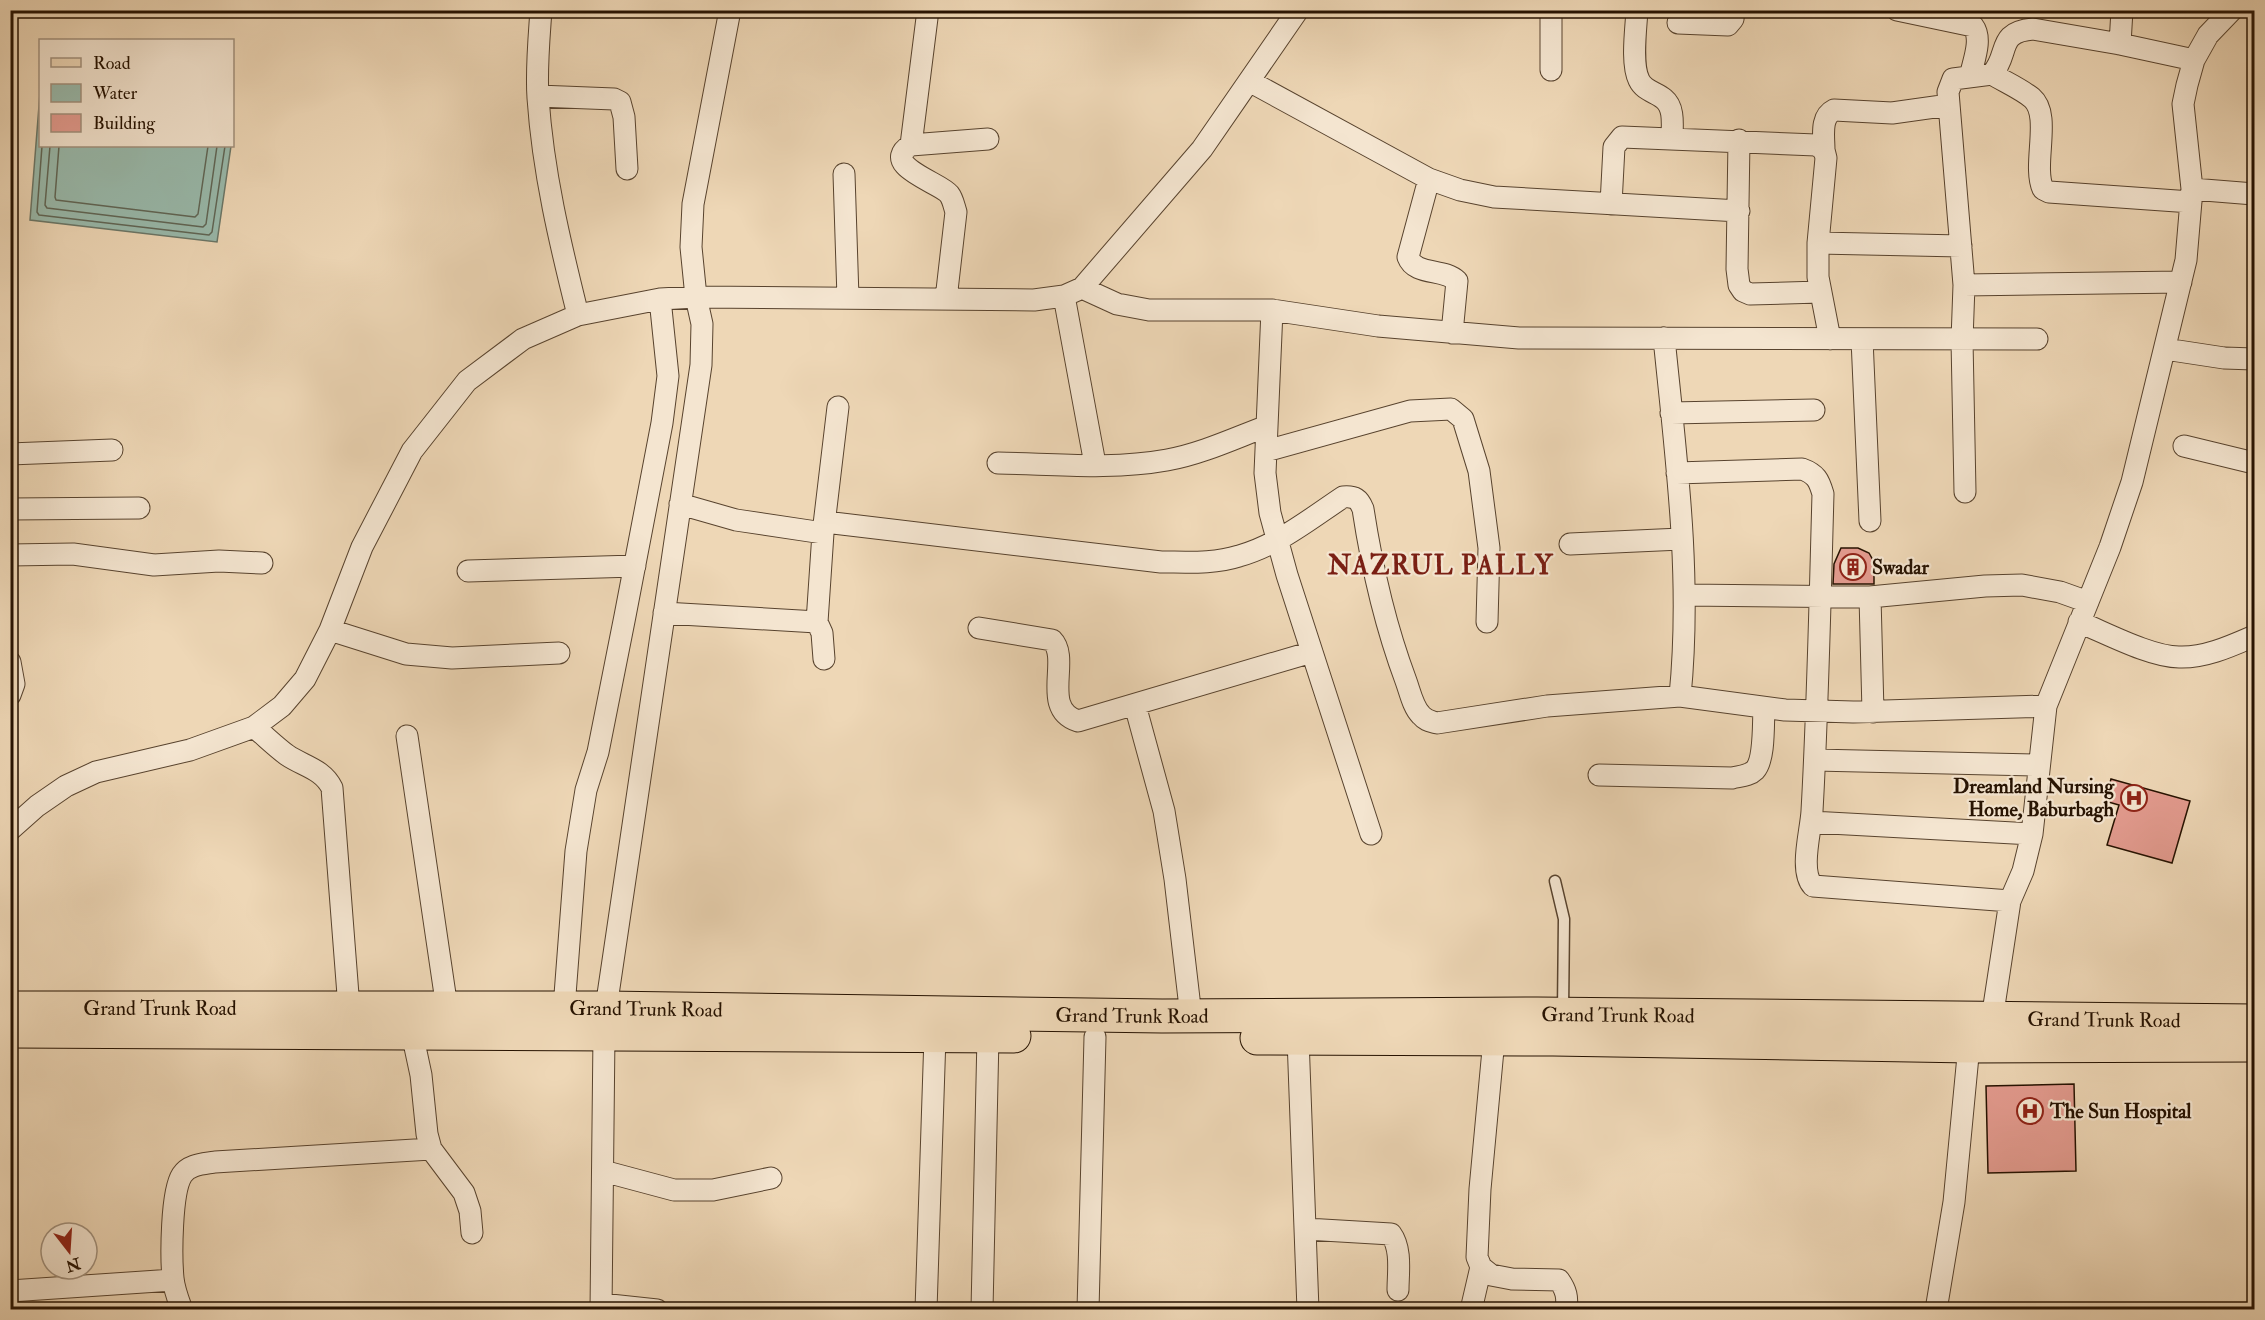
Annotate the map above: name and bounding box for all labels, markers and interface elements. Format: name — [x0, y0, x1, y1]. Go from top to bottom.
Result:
legend — [39, 39, 234, 147]
text: Road — [93, 52, 131, 75]
text: Water — [92, 82, 137, 105]
text: Building — [93, 112, 156, 135]
district label: NAZRUL PALLY — [1327, 550, 1554, 582]
building icon: Swadar — [1838, 552, 1868, 582]
place label: Swadar — [1872, 555, 1930, 580]
place label: Dreamland Nursing Home, Baburbagh — [1953, 774, 2115, 823]
hospital icon: Dreamland Nursing Home, Baburbagh — [2119, 783, 2149, 813]
street label: Grand Trunk Road — [569, 995, 723, 1022]
street label: Grand Trunk Road — [83, 996, 237, 1021]
street label: Grand Trunk Road — [1055, 1002, 1209, 1029]
street label: Grand Trunk Road — [1541, 1002, 1695, 1028]
street label: Grand Trunk Road — [2027, 1006, 2181, 1033]
hospital icon: The Sun Hospital — [2015, 1096, 2045, 1126]
place label: The Sun Hospital — [2049, 1099, 2192, 1125]
north arrow — [39, 1221, 99, 1281]
text: N — [63, 1252, 84, 1276]

